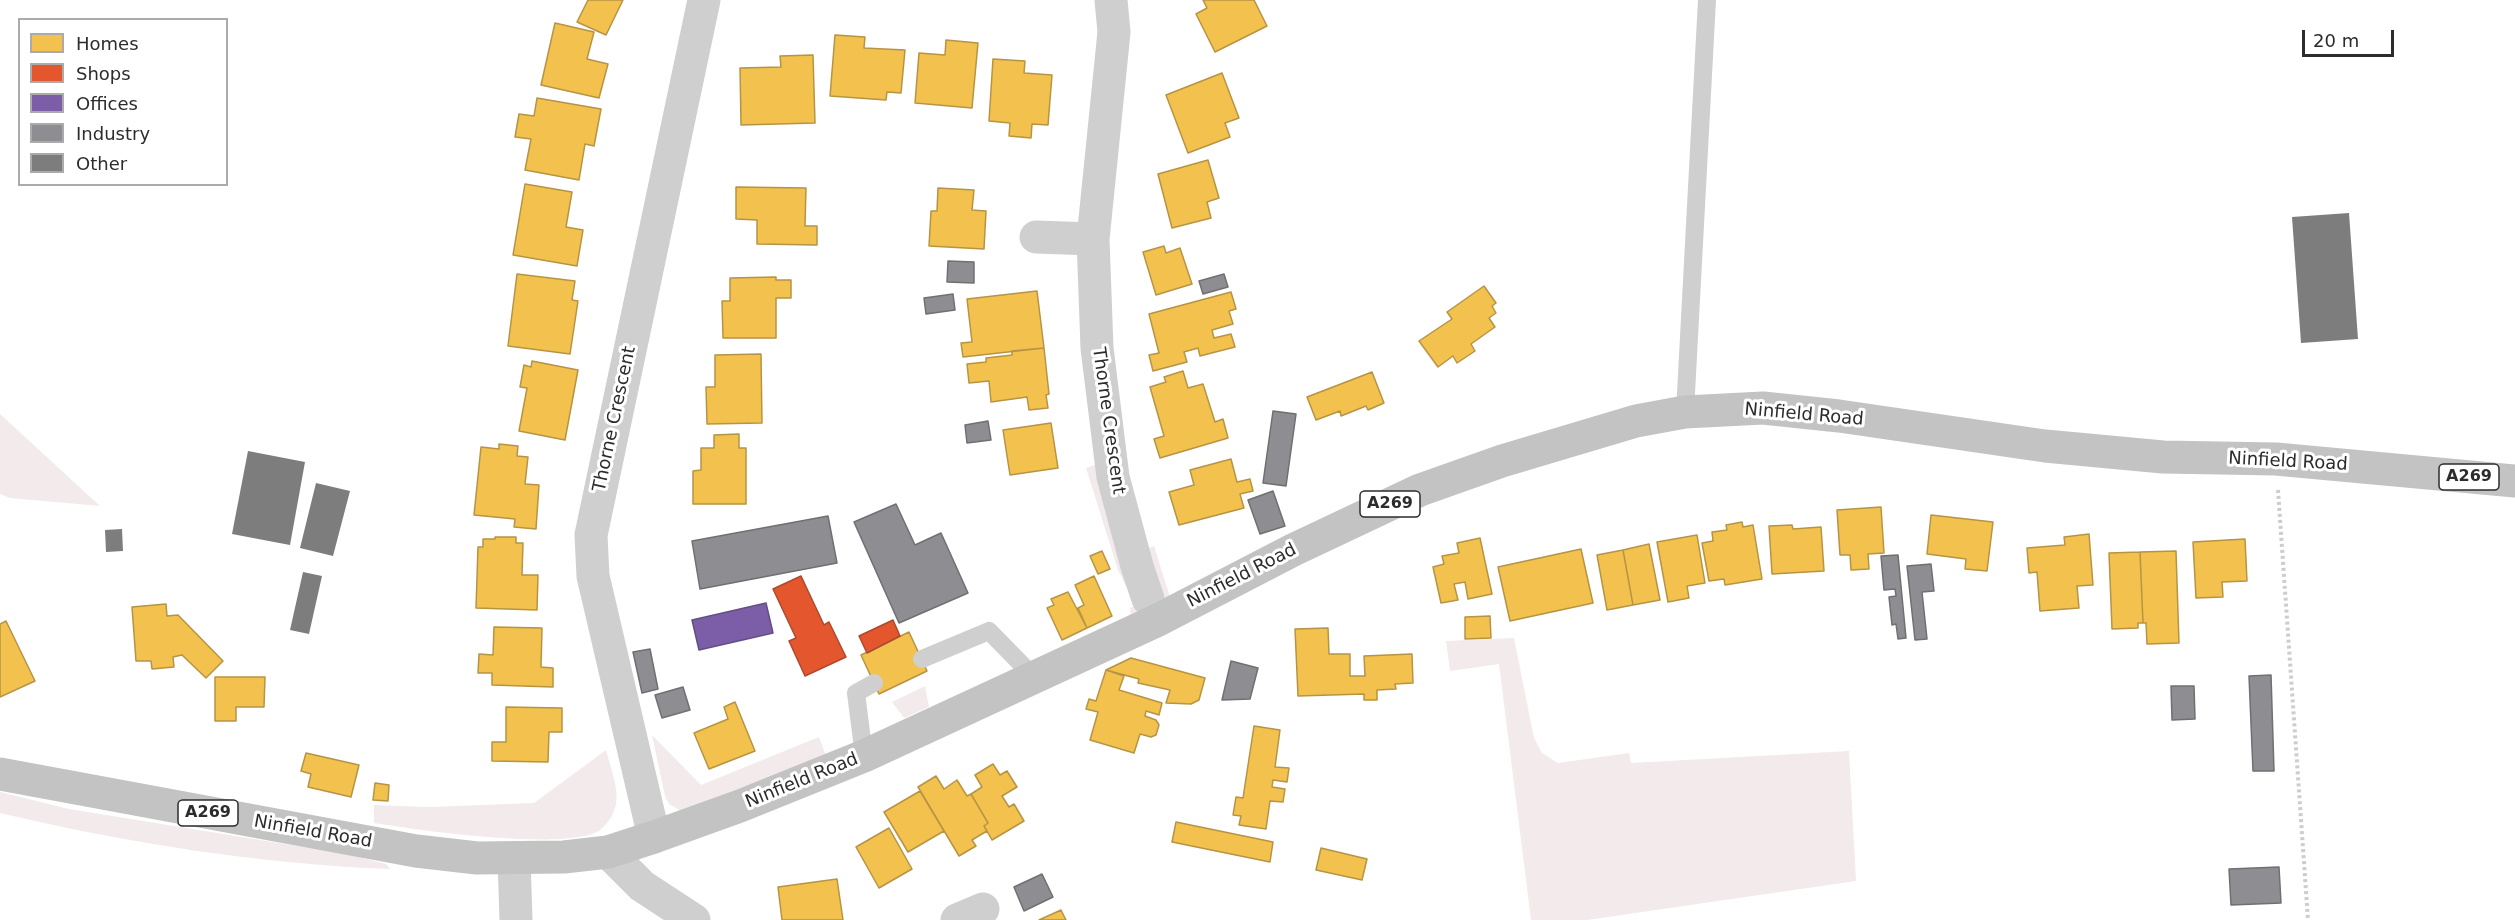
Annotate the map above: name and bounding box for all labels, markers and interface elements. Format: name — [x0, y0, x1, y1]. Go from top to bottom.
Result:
legend — [18, 18, 228, 186]
scale bar — [2305, 18, 2396, 56]
text: 20 m — [2313, 30, 2359, 51]
text: Homes — [76, 33, 139, 54]
text: Shops — [76, 63, 131, 84]
text: Offices — [76, 93, 138, 114]
text: Industry — [76, 123, 150, 144]
text: Other — [76, 153, 127, 174]
street label: Thorne Crescent — [589, 344, 641, 494]
street label: Thorne Crescent — [1087, 346, 1129, 496]
street label: Ninfield Road — [1743, 399, 1865, 431]
street label: Ninfield Road — [2228, 448, 2348, 476]
road number: A269 — [2439, 464, 2499, 490]
road number: A269 — [1360, 491, 1420, 517]
street label: Ninfield Road — [1184, 539, 1300, 613]
street label: Ninfield Road — [743, 749, 861, 813]
road number: A269 — [178, 800, 238, 826]
street label: Ninfield Road — [252, 811, 374, 853]

